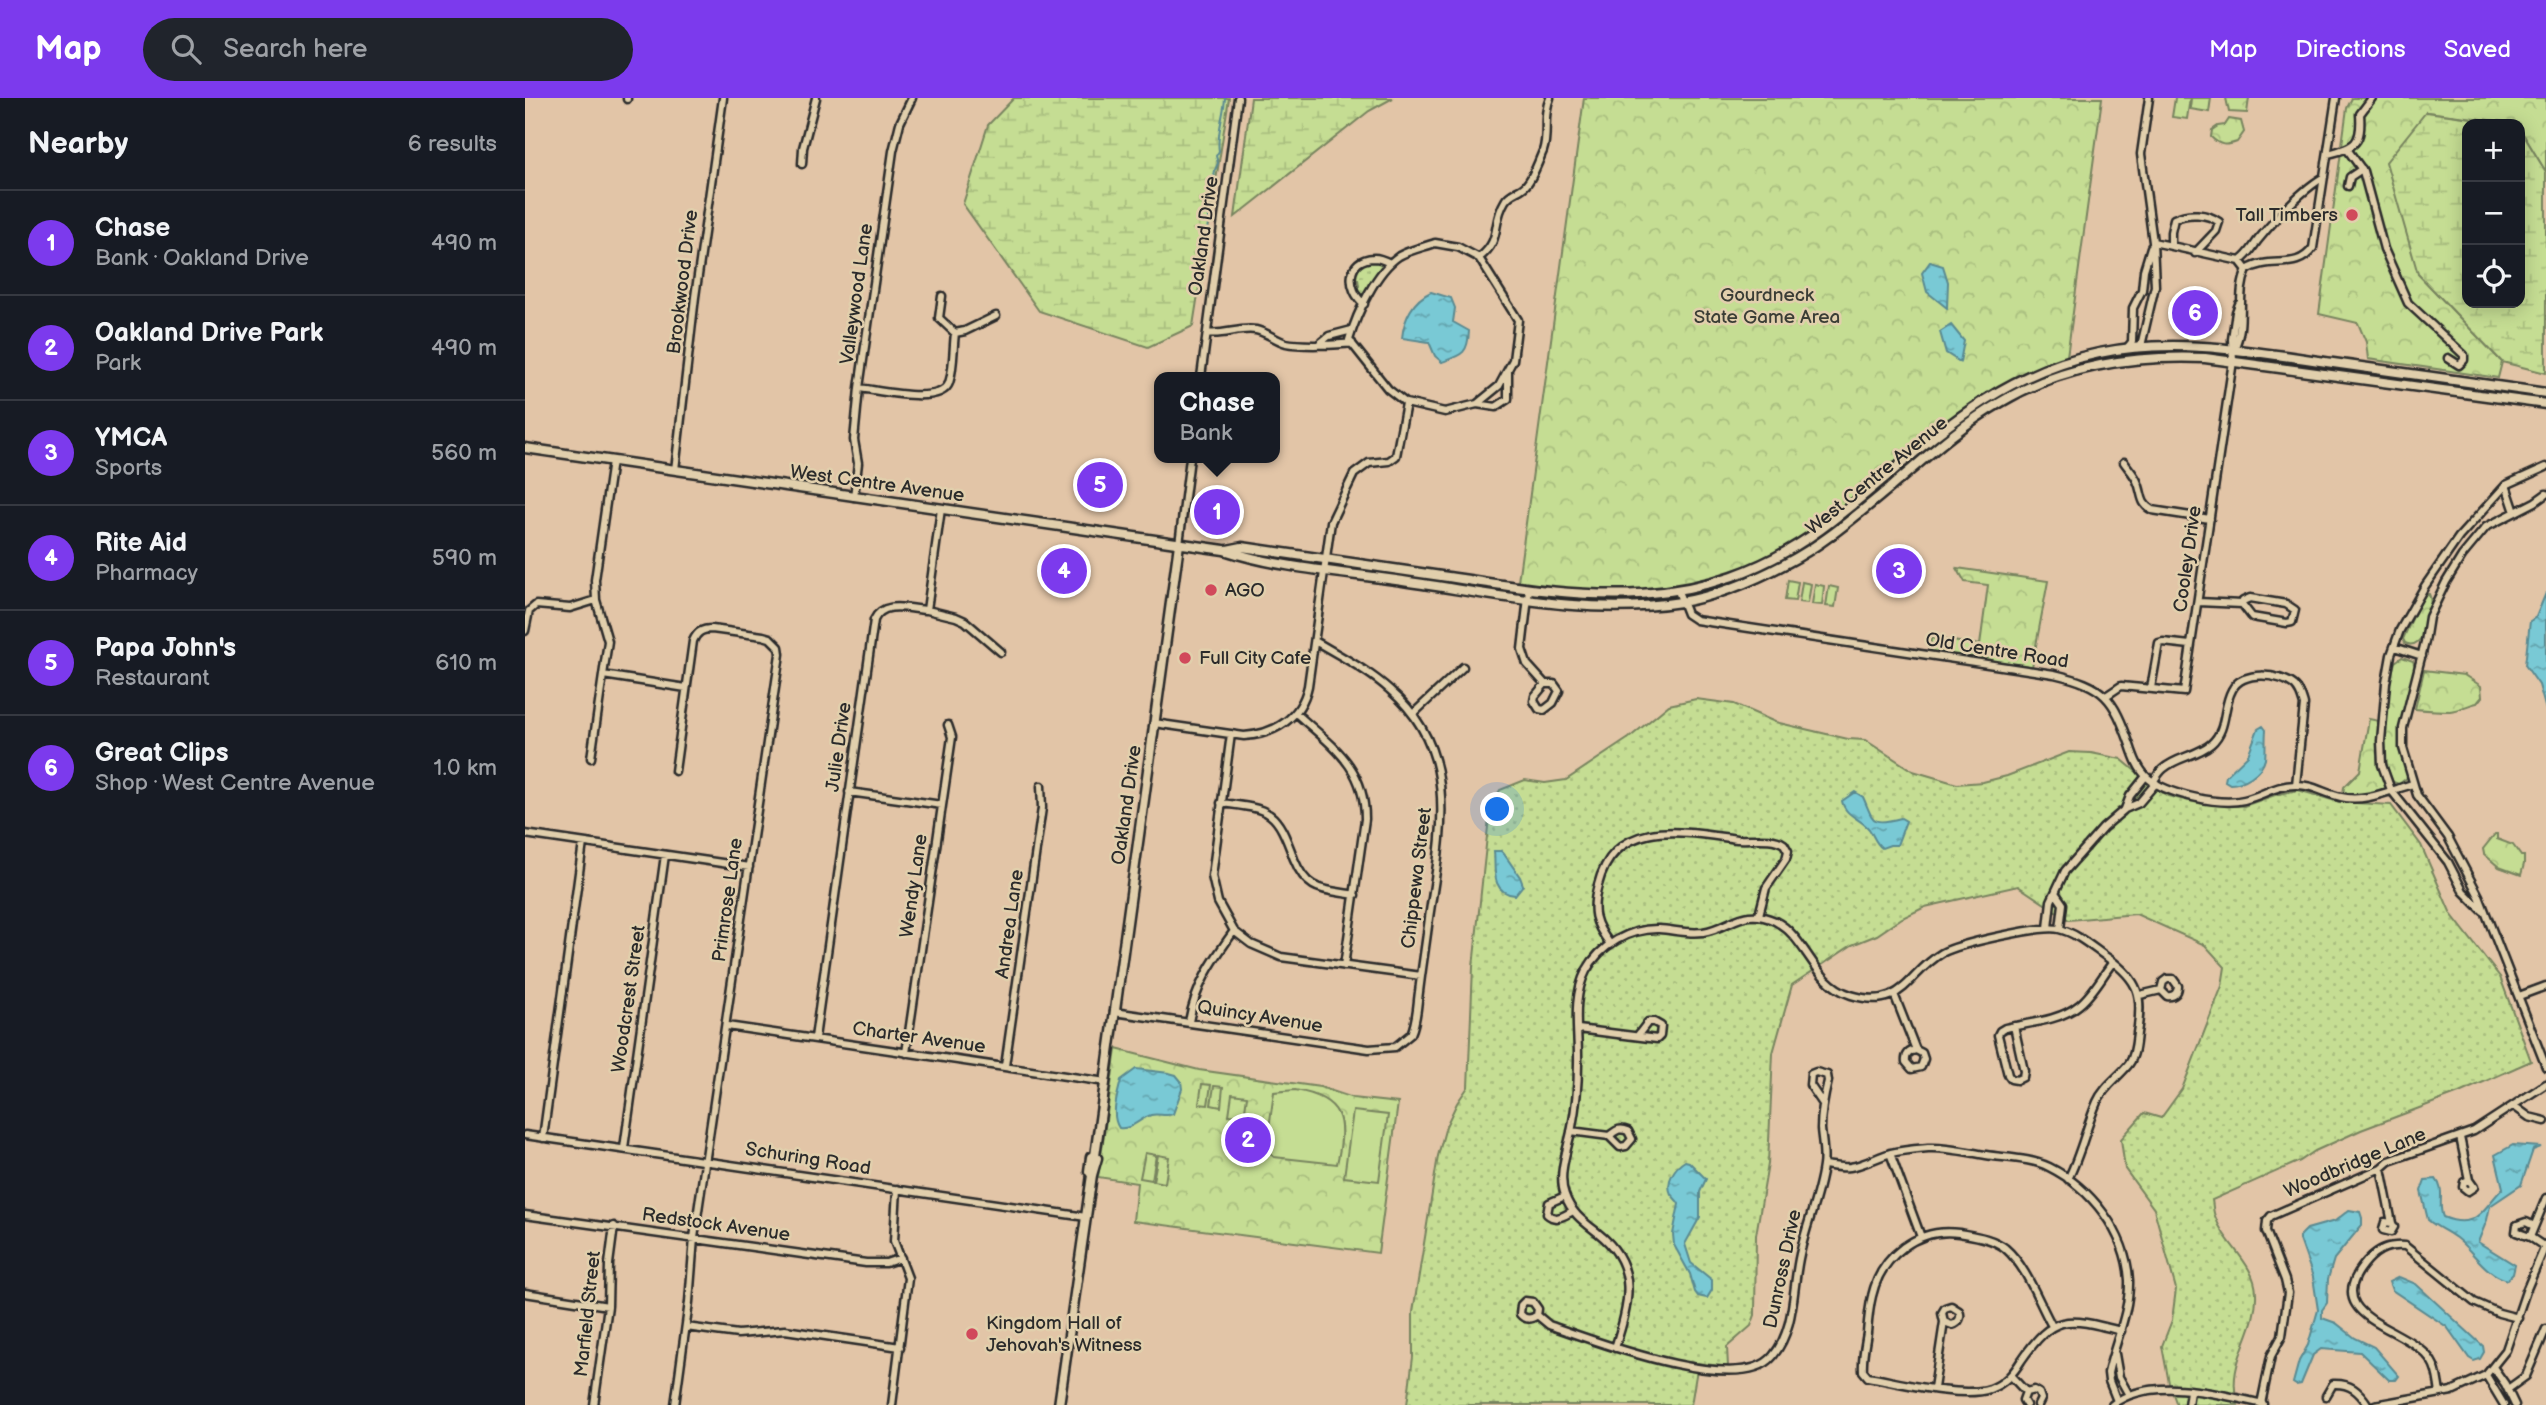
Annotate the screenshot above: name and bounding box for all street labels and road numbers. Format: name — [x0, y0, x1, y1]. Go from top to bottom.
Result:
street label: Oakland Drive — [1184, 175, 1224, 297]
street label: Brookwood Drive — [663, 208, 703, 356]
street label: Valleywood Lane — [836, 222, 878, 366]
street label: West Centre Avenue — [1801, 412, 1953, 540]
street label: West Centre Avenue — [788, 460, 966, 508]
street label: Cooley Drive — [2169, 504, 2207, 614]
street label: Old Centre Road — [1924, 628, 2070, 674]
street label: Julie Drive — [821, 701, 857, 793]
street label: Oakland Drive — [1107, 744, 1147, 866]
street label: Chippewa Street — [1397, 806, 1437, 950]
street label: Wendy Lane — [895, 833, 933, 939]
street label: Primrose Lane — [708, 836, 748, 964]
street label: Andrea Lane — [991, 868, 1029, 980]
street label: Woodcrest Street — [607, 924, 651, 1074]
street label: Quincy Avenue — [1196, 996, 1324, 1038]
street label: Charter Avenue — [851, 1017, 987, 1059]
street label: Woodbridge Lane — [2280, 1123, 2430, 1203]
street label: Schuring Road — [744, 1138, 872, 1180]
street label: Redstock Avenue — [640, 1203, 792, 1247]
street label: Dunross Drive — [1759, 1207, 1807, 1331]
street label: Marfield Street — [570, 1250, 606, 1378]

